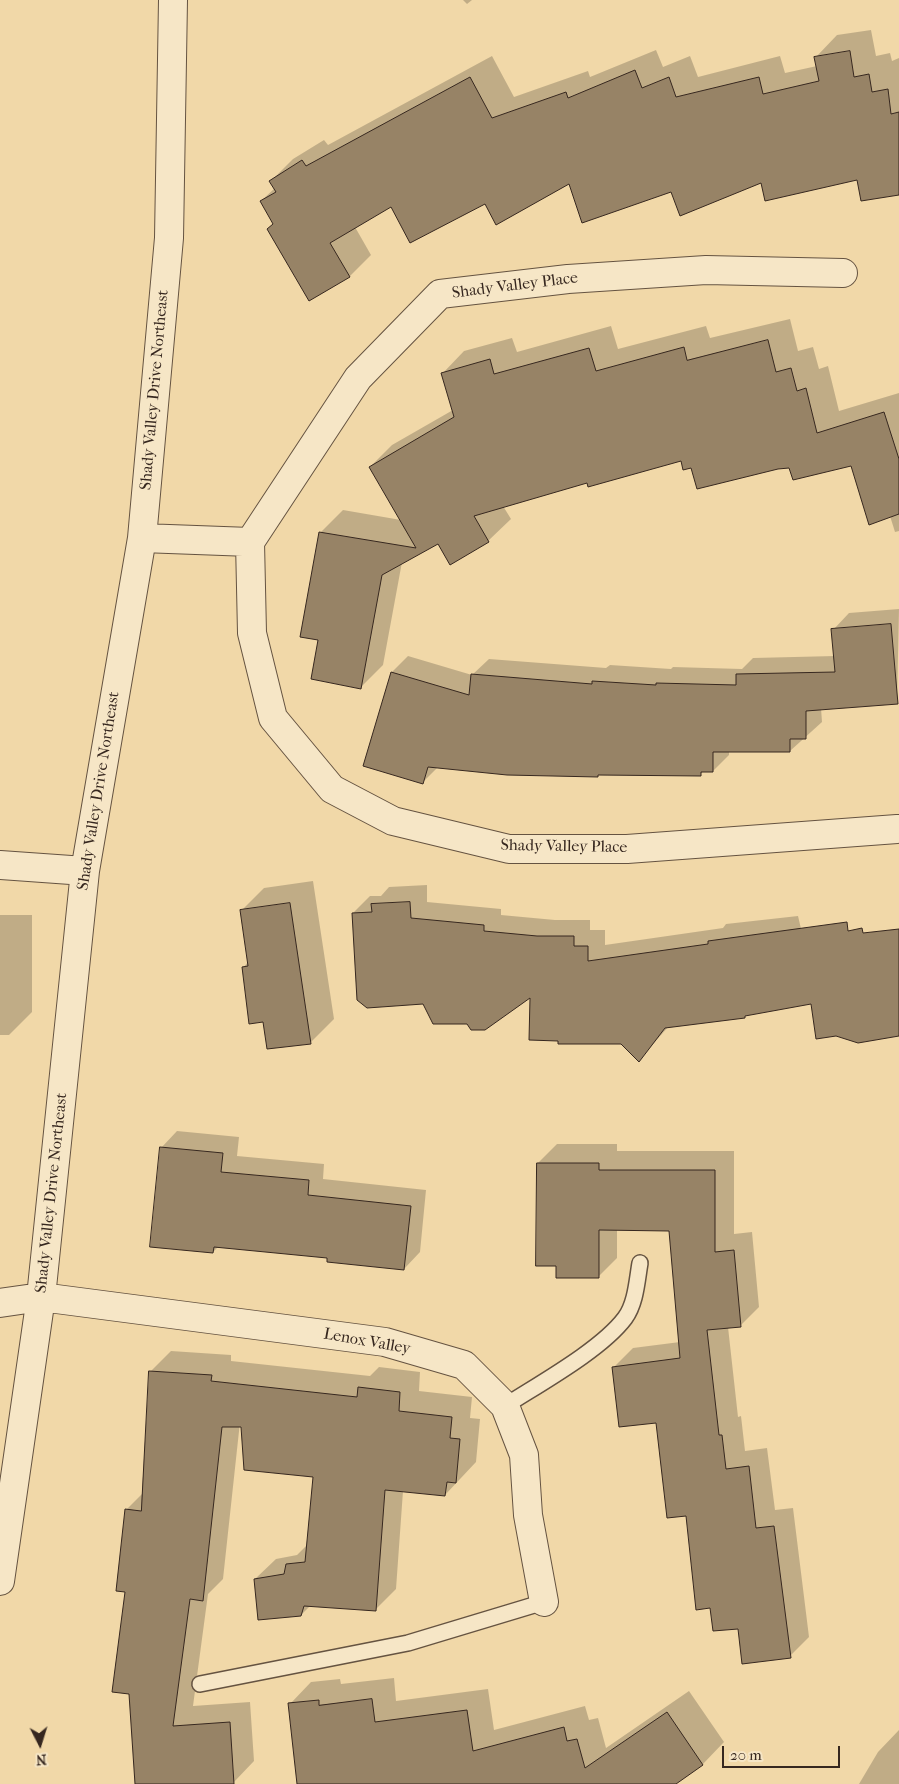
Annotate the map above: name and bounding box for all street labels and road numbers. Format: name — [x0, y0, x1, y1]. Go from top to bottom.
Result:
street label: Shady Valley Place — [451, 269, 579, 303]
street label: Shady Valley Drive Northeast — [137, 289, 173, 491]
street label: Shady Valley Drive Northeast — [74, 690, 124, 892]
street label: Shady Valley Place — [500, 836, 628, 858]
street label: Shady Valley Drive Northeast — [32, 1092, 72, 1294]
street label: Lenox Valley — [322, 1325, 412, 1359]

